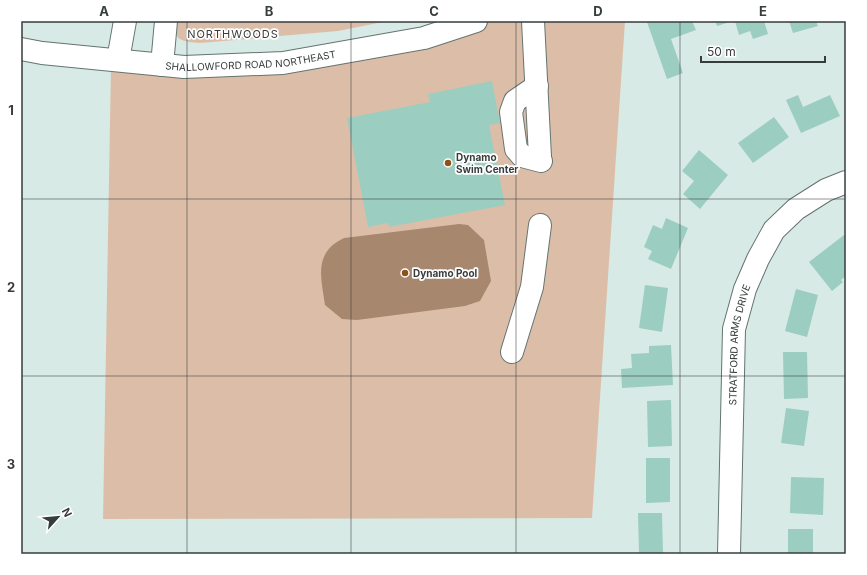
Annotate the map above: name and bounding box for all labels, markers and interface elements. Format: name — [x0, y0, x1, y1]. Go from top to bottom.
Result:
text: A — [99, 3, 109, 19]
text: B — [265, 3, 274, 19]
text: C — [429, 3, 439, 19]
text: D — [593, 3, 603, 19]
text: E — [759, 3, 767, 19]
district label: NORTHWOODS — [187, 27, 279, 41]
scale bar — [701, 38, 825, 64]
text: 50 m — [707, 44, 736, 59]
street label: SHALLOWFORD ROAD NORTHEAST — [165, 48, 337, 73]
text: 1 — [8, 102, 14, 118]
place label: Dynamo Swim Center — [456, 151, 518, 175]
marker: Dynamo Swim Center — [443, 158, 453, 168]
place label: Dynamo Pool — [413, 267, 478, 280]
marker: Dynamo Pool — [400, 268, 410, 278]
text: 2 — [7, 279, 15, 295]
street label: STRATFORD ARMS DRIVE — [726, 282, 752, 406]
text: 3 — [7, 456, 15, 472]
north arrow — [38, 497, 78, 537]
text: N — [59, 506, 75, 519]

